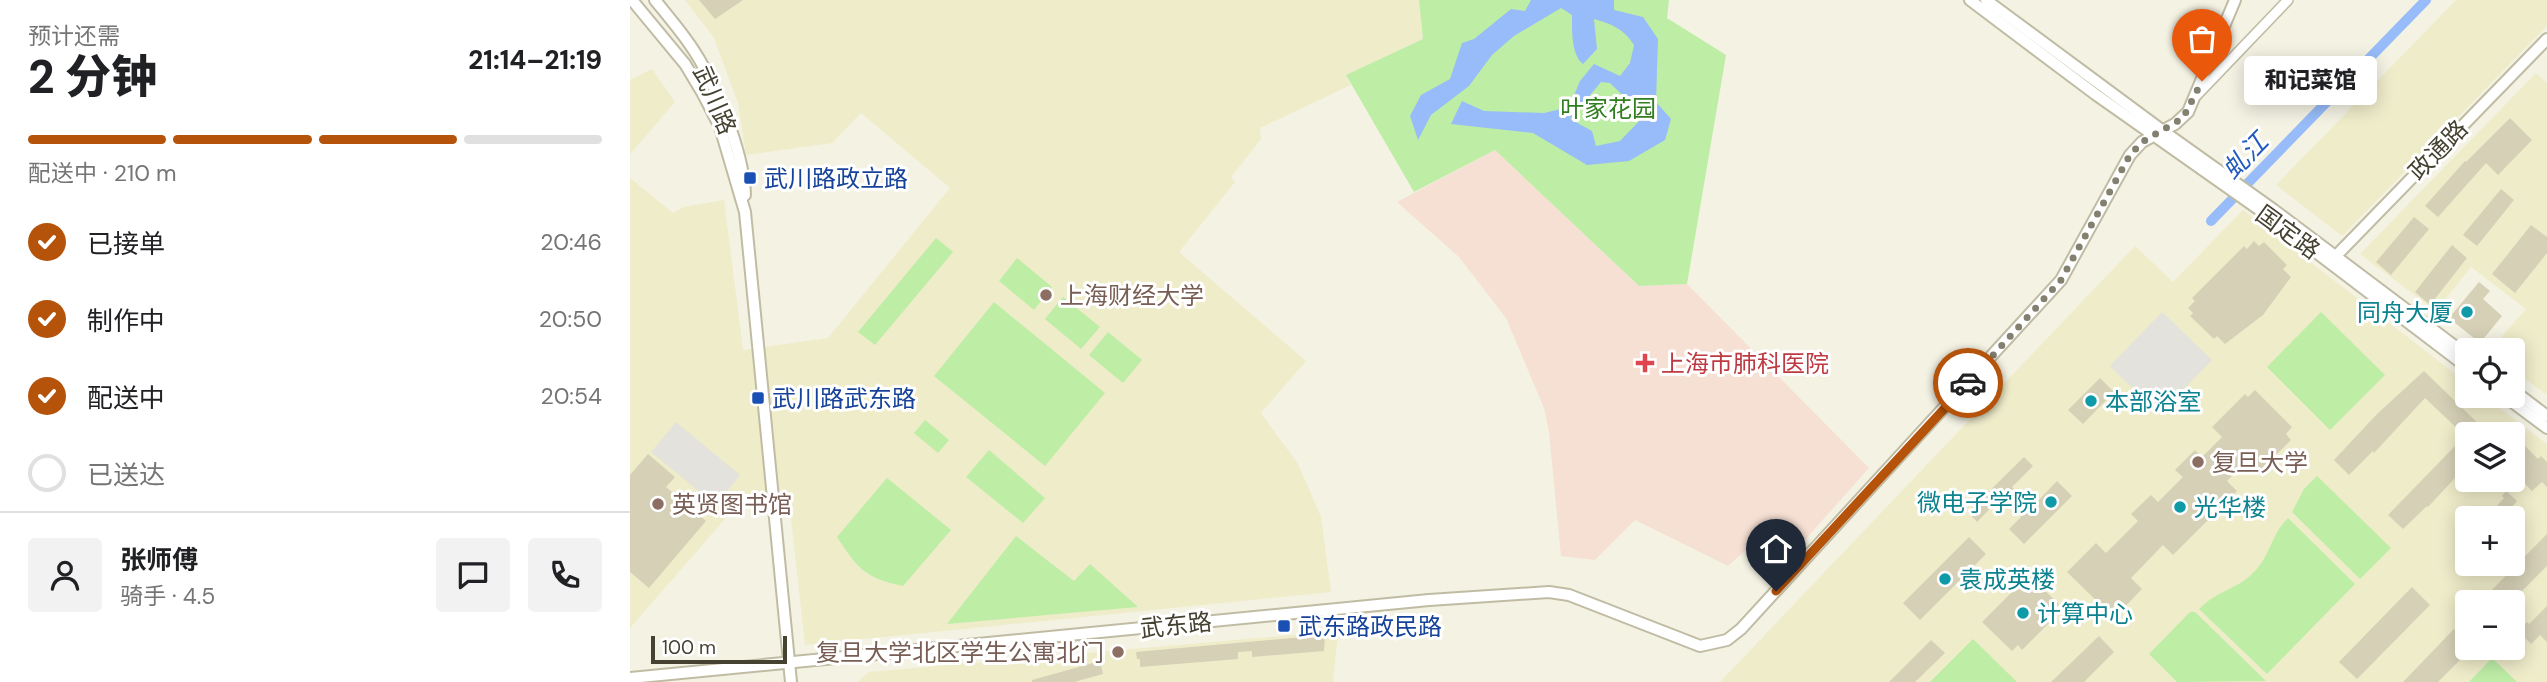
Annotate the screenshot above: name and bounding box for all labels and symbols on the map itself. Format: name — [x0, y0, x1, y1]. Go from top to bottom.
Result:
pin — [2172, 9, 2232, 81]
callout: 和记菜馆 — [2244, 56, 2377, 106]
street label: 武川路 — [687, 61, 743, 139]
park label: 叶家花园 — [1560, 93, 1656, 124]
street label: 政通路 — [2402, 113, 2474, 187]
water label: 虬江 — [2215, 123, 2277, 187]
place label: 武川路政立路 — [764, 163, 908, 194]
marker: 武川路政立路 — [742, 170, 758, 186]
street label: 国定路 — [2250, 198, 2326, 266]
place label: 上海财经大学 — [1060, 280, 1204, 311]
marker: 上海财经大学 — [1038, 287, 1054, 303]
place label: 同舟大厦 — [2357, 297, 2453, 328]
marker: 同舟大厦 — [2459, 304, 2475, 320]
place label: 上海市肺科医院 — [1661, 348, 1829, 379]
courier — [1933, 348, 2003, 418]
marker: 上海市肺科医院 — [1635, 353, 1655, 373]
place label: 武川路武东路 — [772, 383, 916, 414]
place label: 本部浴室 — [2105, 386, 2201, 417]
marker: 武川路武东路 — [750, 390, 766, 406]
marker: 本部浴室 — [2083, 393, 2099, 409]
place label: 复旦大学 — [2212, 447, 2308, 478]
marker: 复旦大学 — [2190, 454, 2206, 470]
place label: 微电子学院 — [1917, 487, 2037, 518]
place label: 英贤图书馆 — [672, 489, 792, 520]
place label: 光华楼 — [2194, 492, 2266, 523]
marker: 微电子学院 — [2043, 494, 2059, 510]
marker: 英贤图书馆 — [650, 496, 666, 512]
marker: 光华楼 — [2172, 499, 2188, 515]
pin — [1746, 519, 1806, 591]
place label: 袁成英楼 — [1959, 564, 2055, 595]
marker: 袁成英楼 — [1937, 571, 1953, 587]
place label: 计算中心 — [2037, 598, 2133, 629]
marker: 计算中心 — [2015, 605, 2031, 621]
street label: 武东路 — [1139, 606, 1213, 644]
place label: 武东路政民路 — [1298, 611, 1442, 642]
marker: 武东路政民路 — [1276, 618, 1292, 634]
scale bar — [651, 633, 788, 665]
place label: 复旦大学北区学生公寓北门 — [816, 637, 1104, 668]
marker: 复旦大学北区学生公寓北门 — [1110, 644, 1126, 660]

